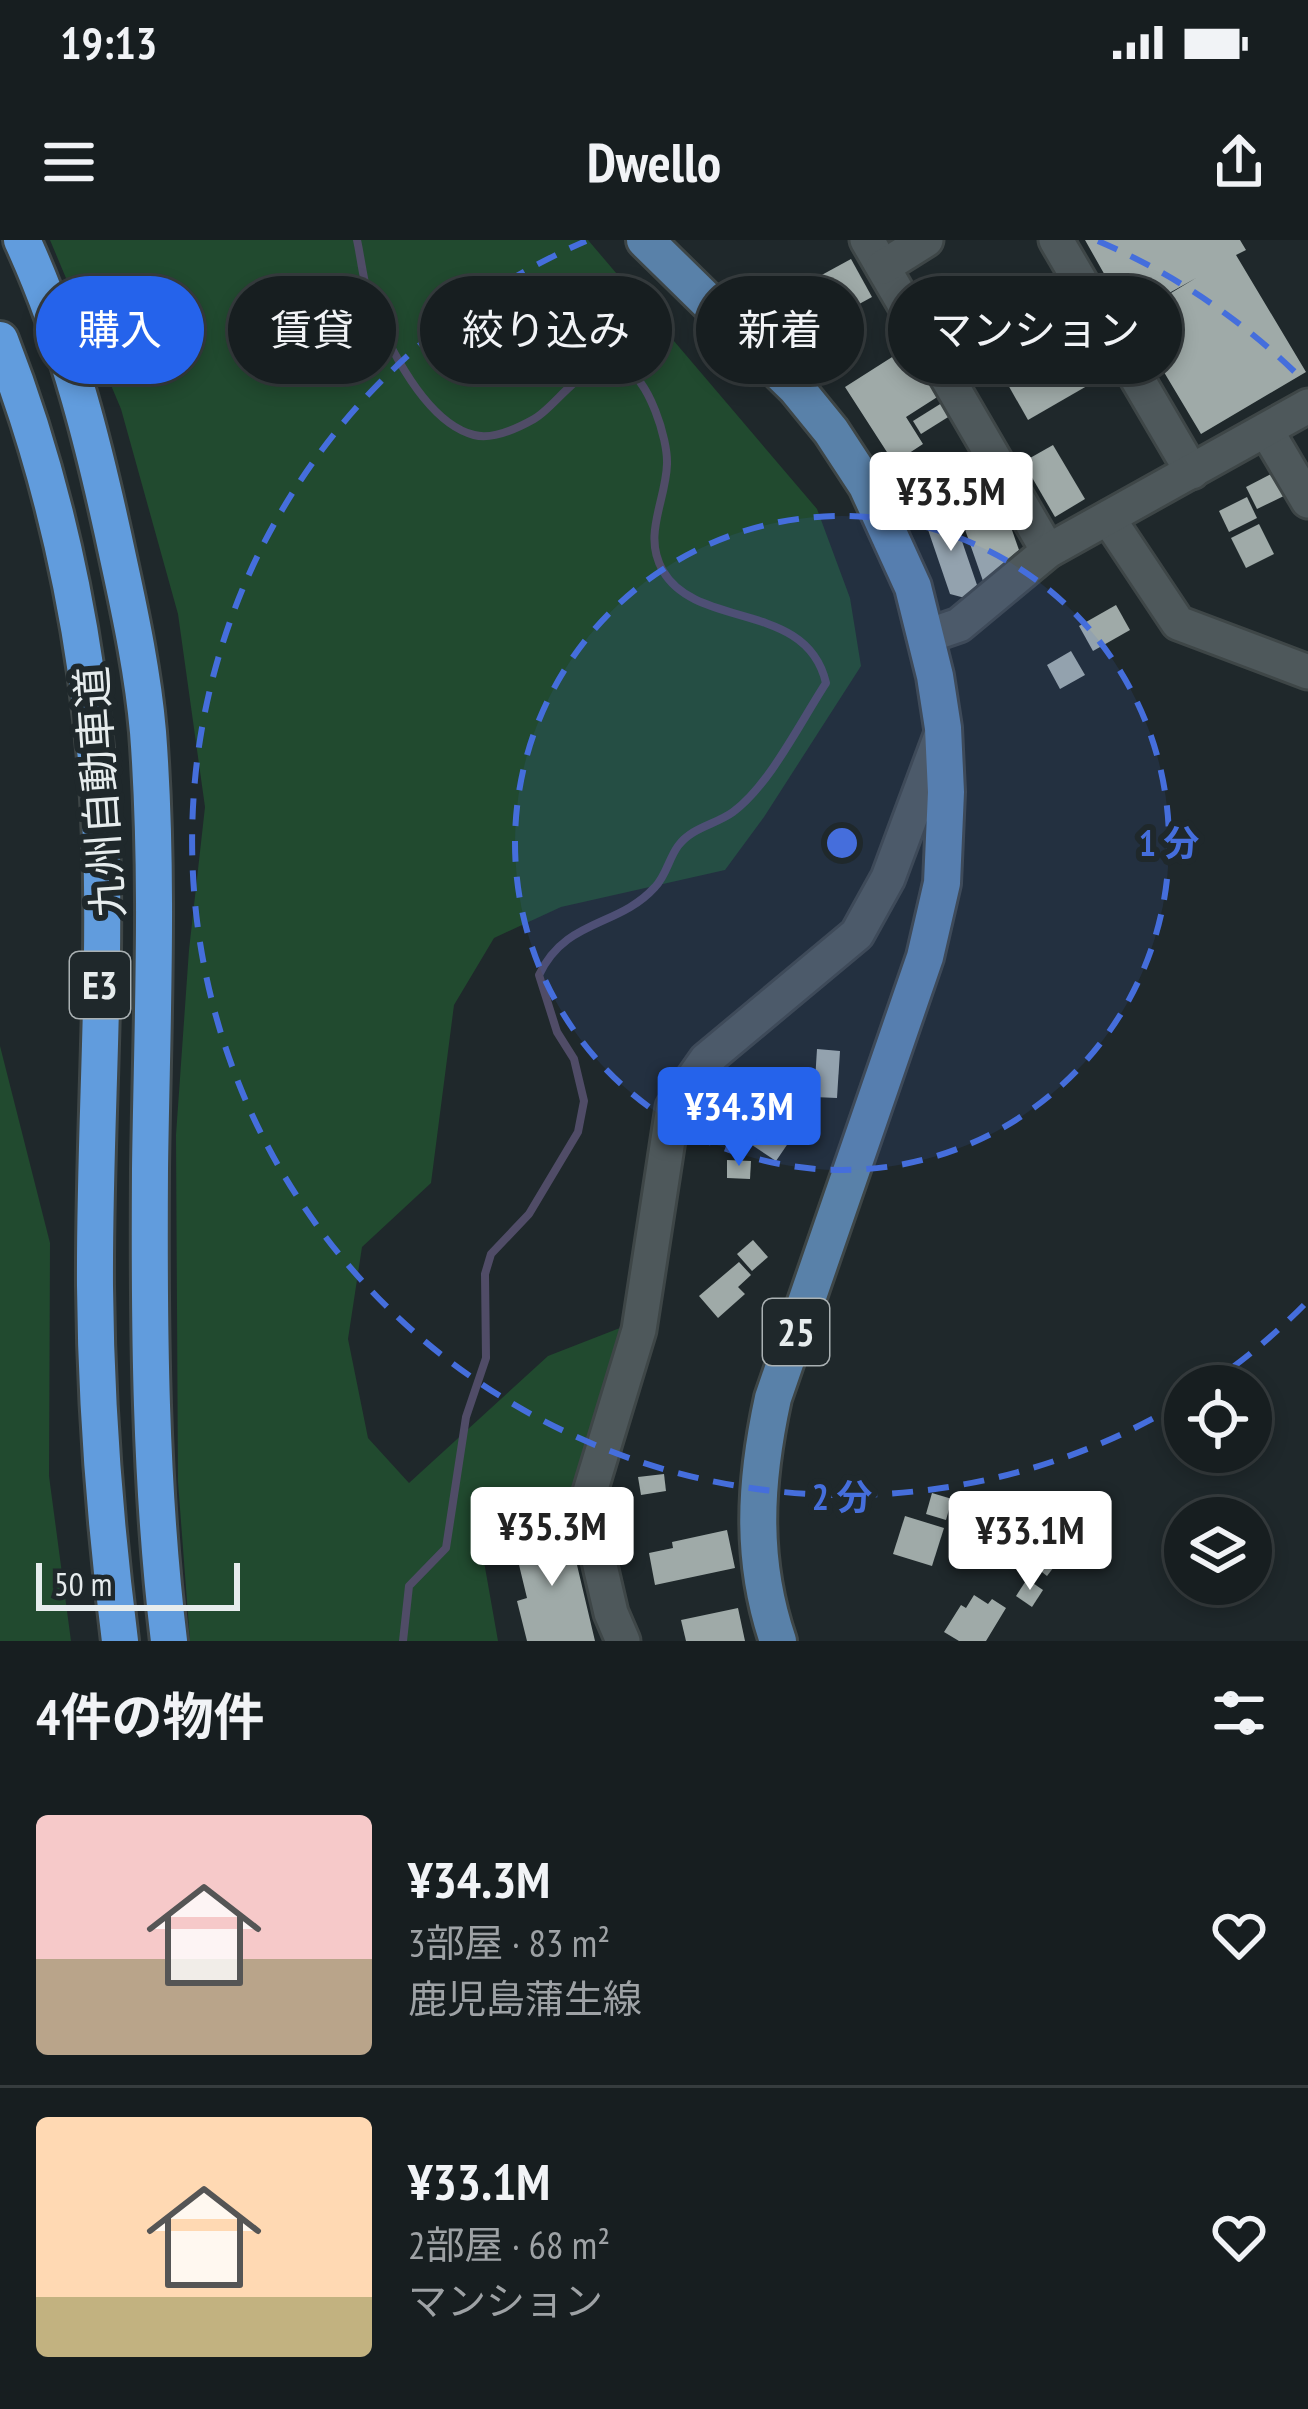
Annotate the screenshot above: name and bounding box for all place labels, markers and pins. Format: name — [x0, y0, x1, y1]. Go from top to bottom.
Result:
pin: ¥33.5M — [853, 452, 1049, 554]
centre of rings — [821, 822, 863, 864]
pin: ¥34.3M — [641, 1067, 837, 1169]
pin: ¥35.3M — [454, 1487, 650, 1589]
pin: ¥33.1M — [932, 1491, 1128, 1593]

